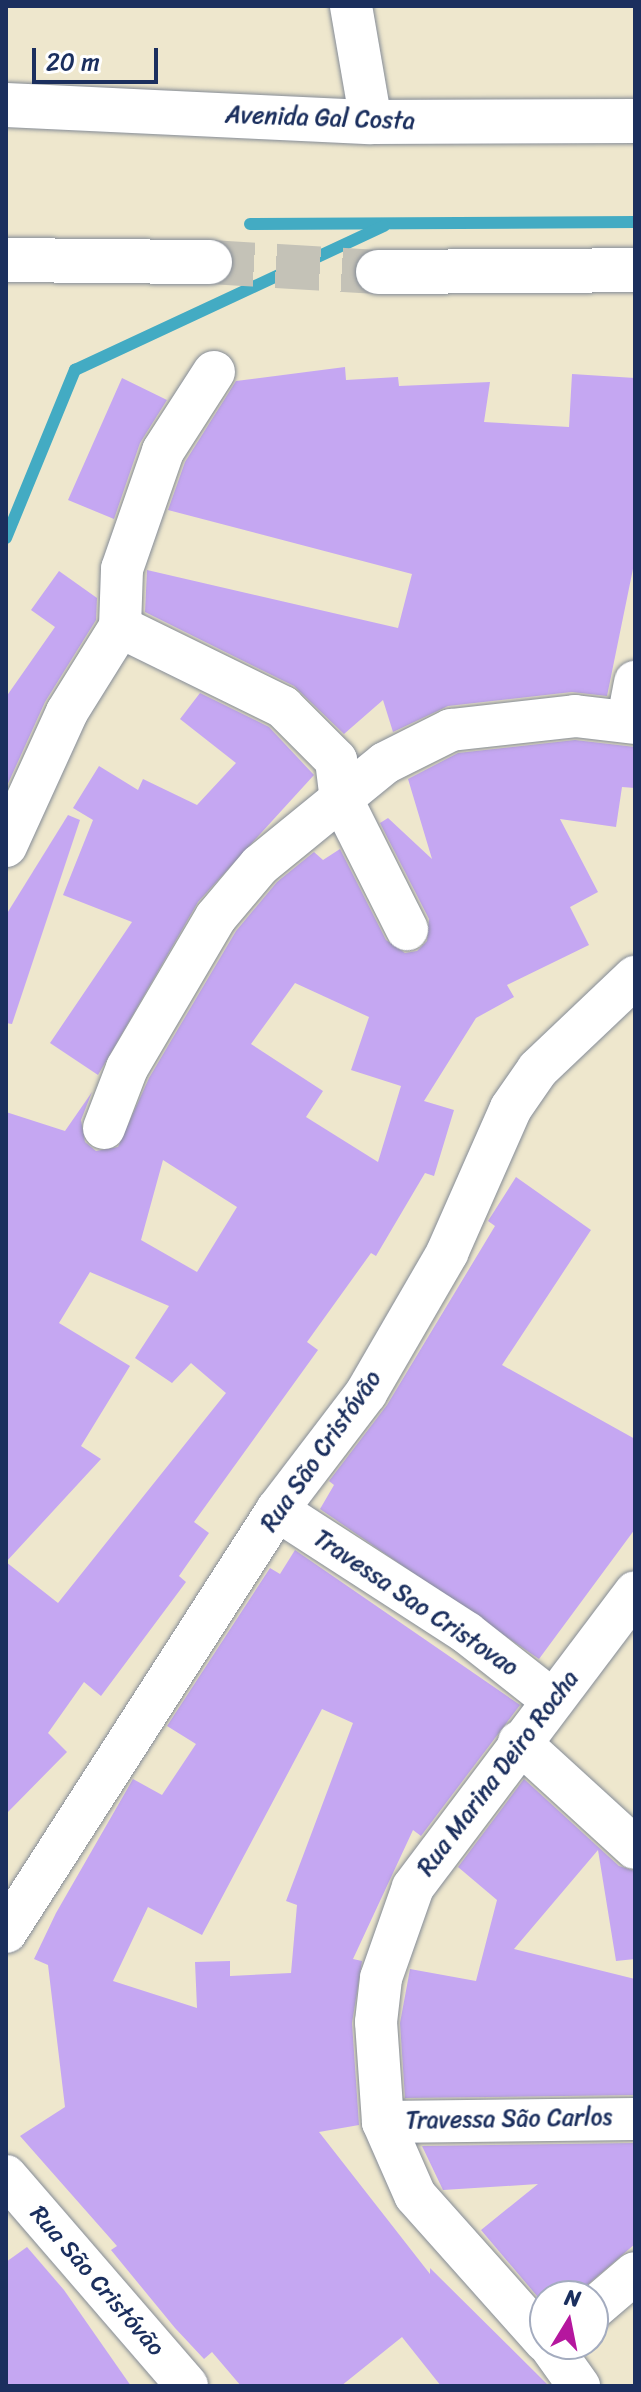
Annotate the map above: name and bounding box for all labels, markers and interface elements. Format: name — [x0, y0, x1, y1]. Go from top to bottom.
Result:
scale bar — [36, 32, 162, 82]
text: 20 m — [46, 41, 100, 83]
street label: Avenida Gal Costa — [224, 100, 416, 136]
street label: Rua São Cristóvão — [254, 1365, 388, 1537]
street label: Travessa Sao Cristovao — [308, 1524, 524, 1682]
street label: Rua Marina Deiro Rocha — [411, 1665, 585, 1881]
street label: Travessa São Carlos — [405, 2103, 613, 2135]
street label: Rua São Cristóvão — [23, 2199, 171, 2363]
text: N — [562, 2277, 584, 2318]
north arrow — [529, 2280, 609, 2360]

